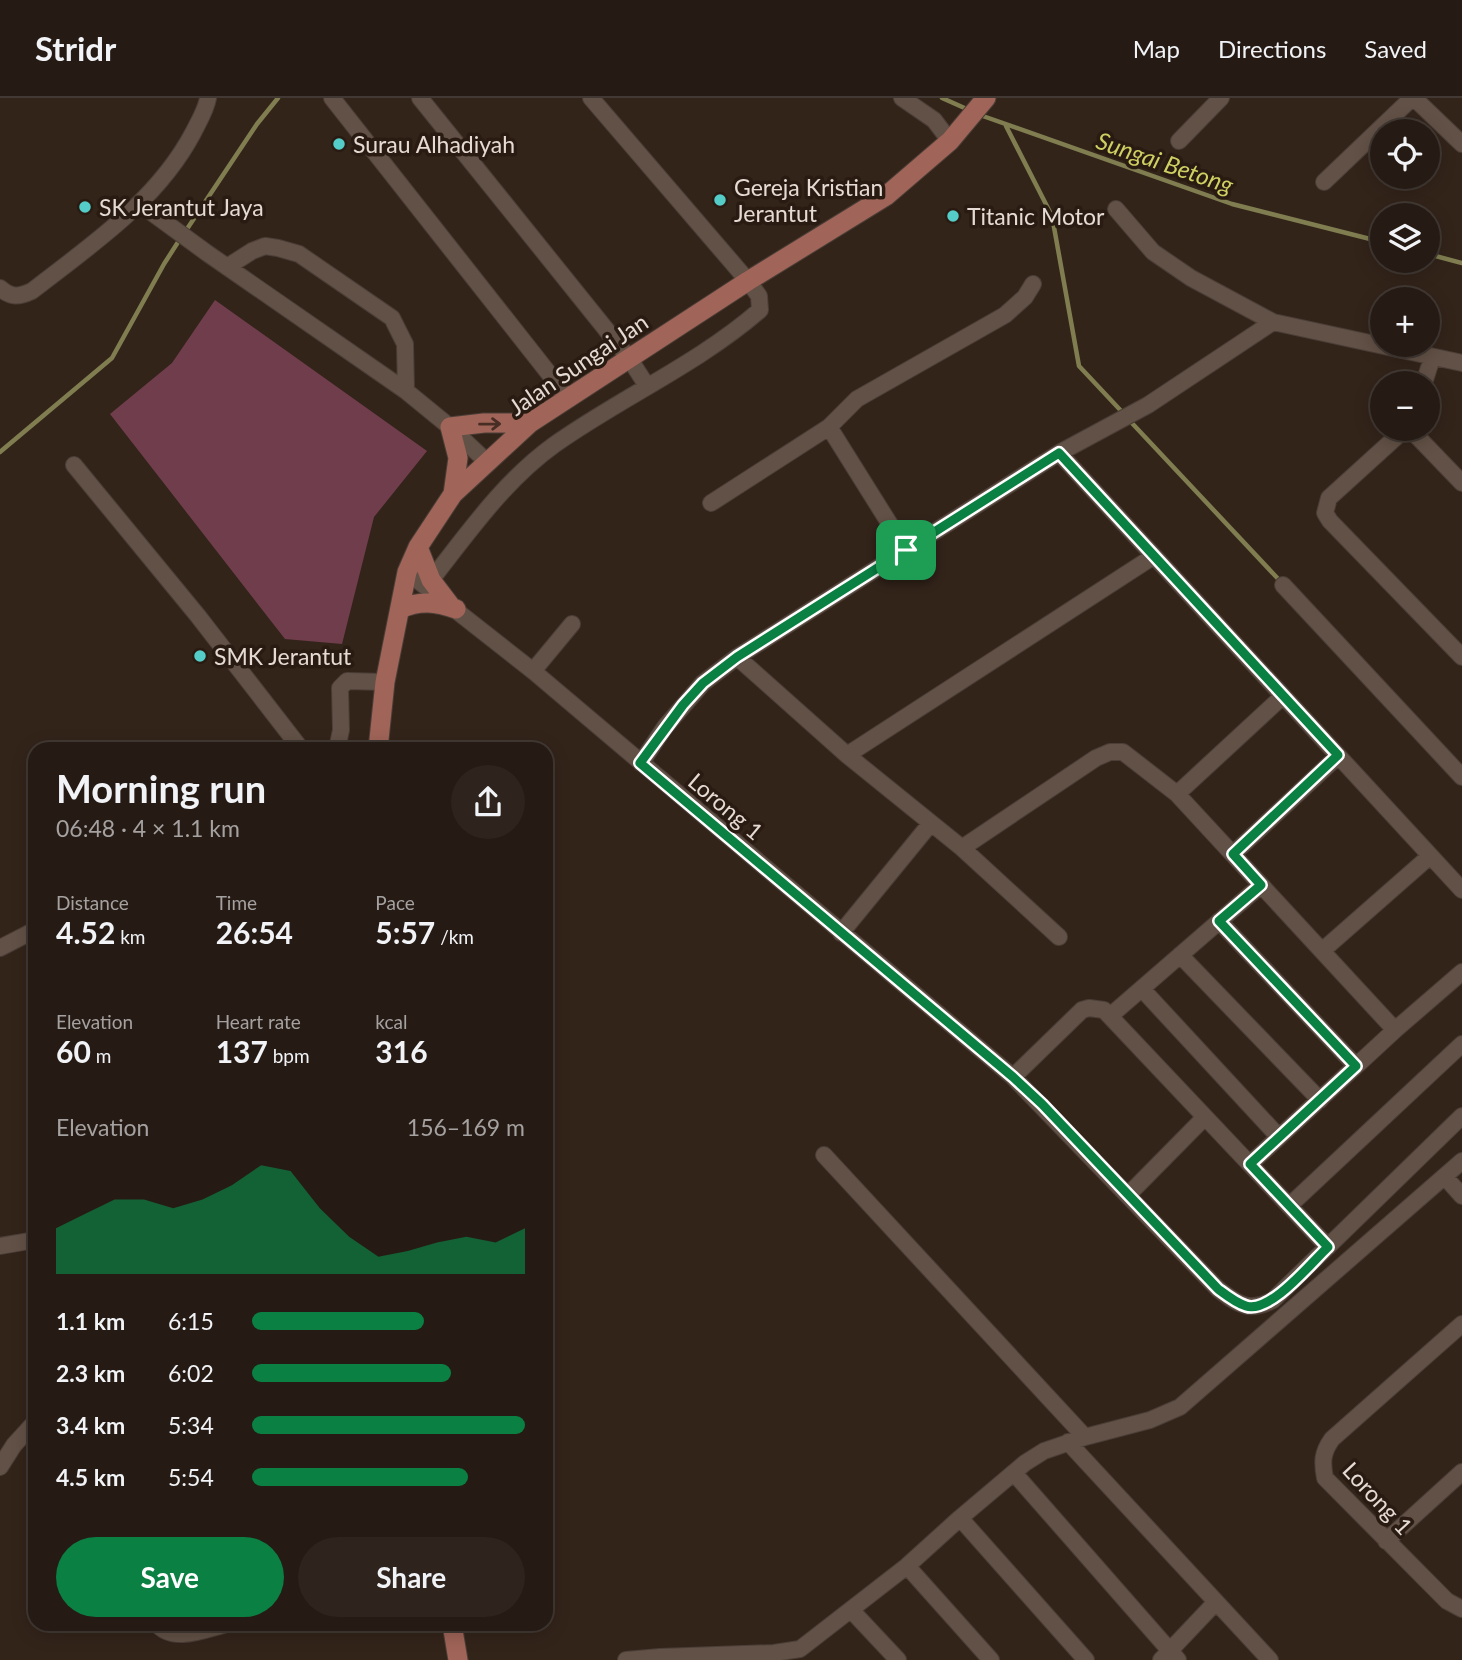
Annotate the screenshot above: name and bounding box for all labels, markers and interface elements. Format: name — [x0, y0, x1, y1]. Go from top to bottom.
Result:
text: Stridr — [35, 28, 116, 68]
text: Map — [1133, 34, 1180, 63]
text: Directions — [1218, 34, 1326, 63]
text: Saved — [1364, 34, 1427, 63]
map controls — [1370, 119, 1440, 441]
button: locate — [1370, 119, 1440, 189]
water label: Sungai Betong — [1093, 125, 1238, 199]
place label: Surau Alhadiyah — [353, 130, 515, 158]
marker: Surau Alhadiyah — [331, 136, 347, 152]
place label: Gereja Kristian Jerantut — [734, 173, 883, 227]
marker: Gereja Kristian Jerantut — [712, 192, 728, 208]
place label: SK Jerantut Jaya — [99, 193, 264, 221]
marker: SK Jerantut Jaya — [77, 199, 93, 215]
place label: Titanic Motor — [967, 202, 1105, 230]
button: layers — [1370, 203, 1440, 273]
marker: Titanic Motor — [945, 208, 961, 224]
button: + — [1370, 287, 1440, 357]
street label: Jalan Sungai Jan — [503, 307, 653, 421]
button: − — [1370, 371, 1440, 441]
one-way arrow — [478, 417, 501, 431]
pin — [876, 520, 936, 580]
icon: arrive — [887, 531, 925, 569]
place label: SMK Jerantut — [214, 642, 352, 670]
marker: SMK Jerantut — [192, 648, 208, 664]
text: Morning run — [56, 765, 266, 811]
button: share — [451, 765, 525, 839]
street label: Lorong 1 — [683, 767, 769, 845]
text: 06:48 · 4 × 1.1 km — [56, 814, 240, 842]
text: Distance — [56, 891, 129, 914]
text: Time — [216, 891, 257, 914]
text: Pace — [375, 891, 415, 914]
text: 4.52 — [56, 914, 115, 950]
text: 26:54 — [216, 914, 293, 950]
text: 5:57 — [375, 914, 435, 950]
text: km — [115, 925, 145, 948]
text: /km — [435, 925, 474, 948]
text: Elevation — [56, 1010, 133, 1033]
text: Heart rate — [216, 1010, 301, 1033]
text: kcal — [375, 1010, 407, 1033]
text: 60 — [56, 1033, 91, 1069]
text: 137 — [216, 1033, 268, 1069]
text: 316 — [375, 1033, 428, 1069]
text: m — [91, 1044, 111, 1067]
text: bpm — [268, 1044, 310, 1067]
text: Elevation — [56, 1113, 149, 1141]
text: 156–169 m — [407, 1113, 525, 1141]
text: 1.1 km — [56, 1307, 125, 1335]
text: 6:15 — [168, 1307, 214, 1335]
text: 2.3 km — [56, 1359, 125, 1387]
text: 6:02 — [168, 1359, 214, 1387]
text: 3.4 km — [56, 1411, 125, 1439]
text: 5:34 — [168, 1411, 214, 1439]
street label: Lorong 1 — [1337, 1456, 1419, 1540]
text: 4.5 km — [56, 1463, 125, 1491]
text: 5:54 — [168, 1463, 214, 1491]
button: Save — [56, 1537, 284, 1617]
button: Share — [298, 1537, 525, 1617]

